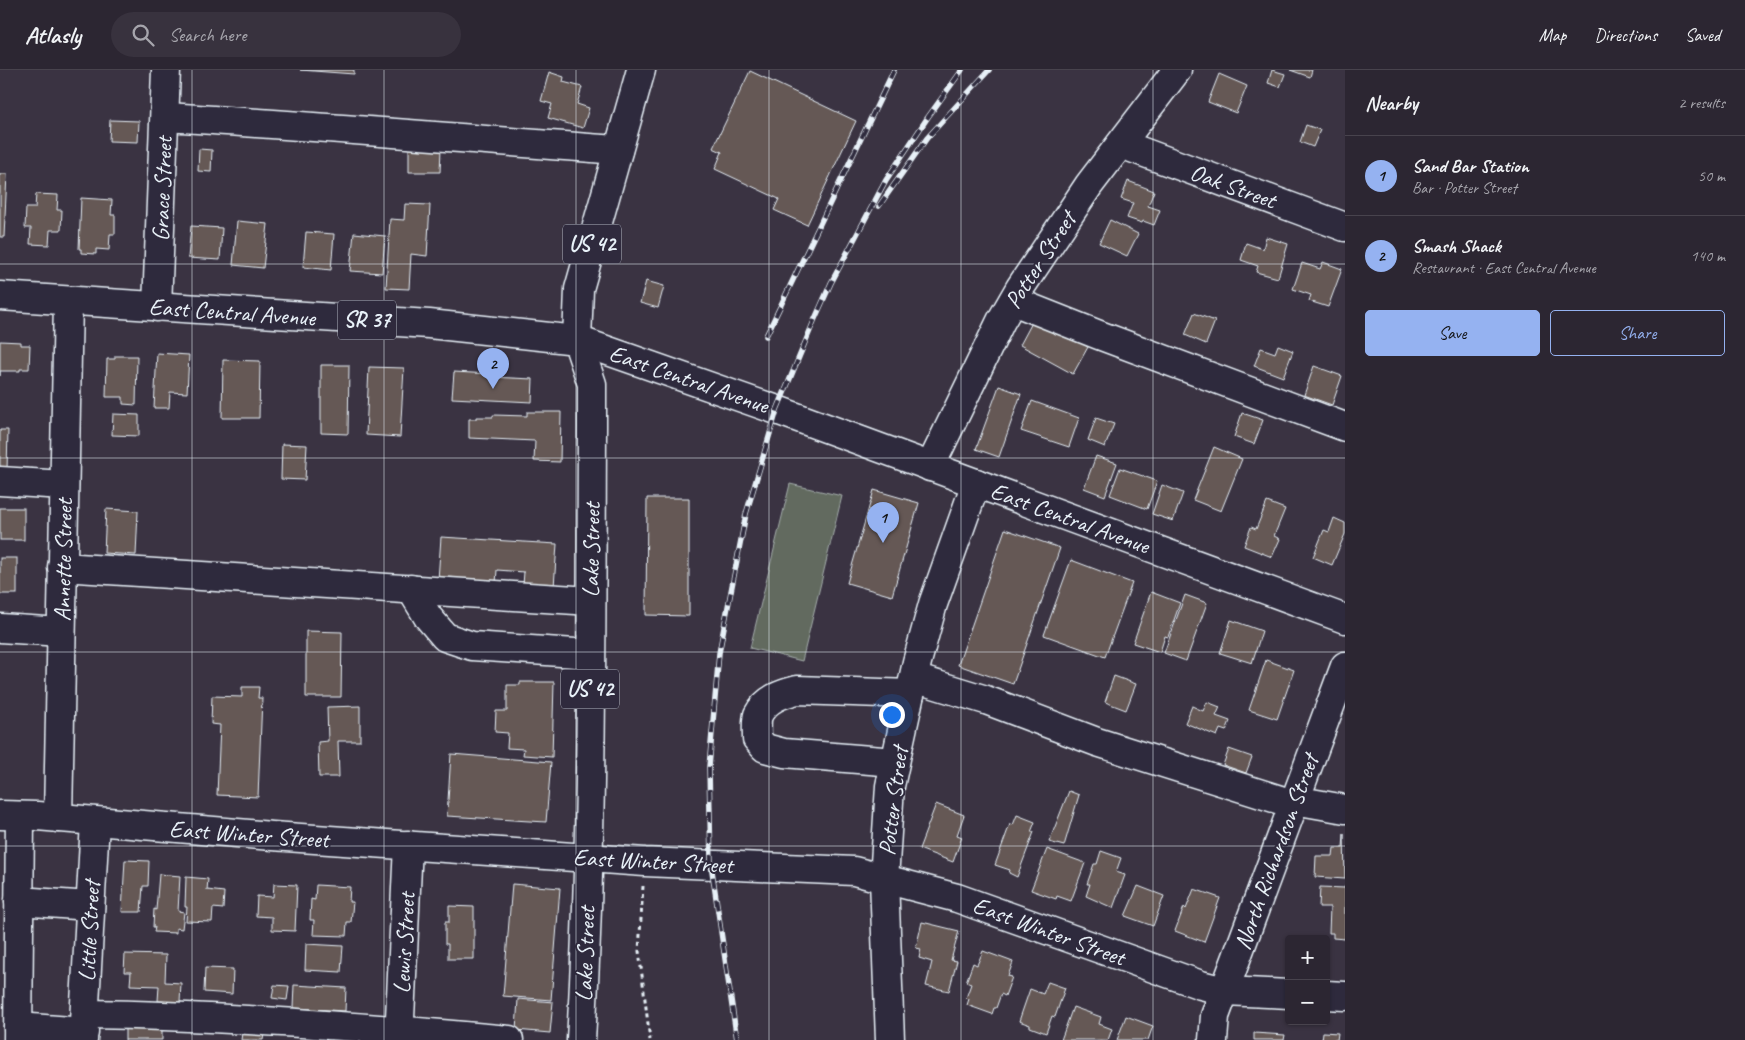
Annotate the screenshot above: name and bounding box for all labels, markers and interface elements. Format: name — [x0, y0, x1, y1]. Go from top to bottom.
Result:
search box — [111, 12, 461, 57]
text: Atlasly — [25, 20, 81, 50]
icon: search — [129, 21, 157, 49]
text: Search here — [169, 23, 246, 47]
text: Map — [1539, 24, 1566, 46]
text: Directions — [1594, 24, 1657, 46]
text: Saved — [1685, 24, 1720, 46]
text: Nearby — [1365, 90, 1418, 116]
text: 2 results — [1678, 93, 1725, 113]
street label: Grace Street — [145, 134, 179, 242]
text: Sand Bar Station — [1412, 154, 1529, 178]
street label: Oak Street — [1186, 157, 1282, 216]
text: 1 — [1377, 166, 1385, 186]
text: 50 m — [1698, 166, 1725, 186]
text: Bar · Potter Street — [1412, 178, 1517, 198]
street label: Potter Street — [998, 203, 1084, 314]
road number: US 42 — [563, 224, 621, 263]
text: Smash Shack — [1412, 234, 1501, 258]
text: 2 — [1377, 246, 1385, 266]
text: 140 m — [1691, 246, 1725, 266]
text: Restaurant · East Central Avenue — [1412, 258, 1596, 278]
street label: East Central Avenue — [148, 291, 318, 333]
road number: SR 37 — [338, 300, 396, 340]
button: Save — [1365, 310, 1540, 356]
button: Share — [1550, 310, 1725, 356]
street label: East Central Avenue — [605, 338, 775, 421]
pin: 2 — [477, 348, 509, 389]
street label: East Central Avenue — [987, 475, 1155, 561]
street label: Annette Street — [47, 496, 79, 622]
street label: Lake Street — [575, 500, 607, 598]
pin: 1 — [867, 502, 899, 543]
road number: US 42 — [561, 670, 619, 708]
your location — [879, 702, 905, 728]
street label: Potter Street — [871, 742, 915, 857]
street label: North Richardson Street — [1227, 747, 1326, 954]
street label: East Winter Street — [168, 813, 332, 855]
street label: East Winter Street — [572, 842, 736, 880]
street label: Little Street — [71, 877, 107, 982]
street label: Lewis Street — [386, 890, 422, 994]
street label: East Winter Street — [969, 890, 1131, 973]
street label: Lake Street — [568, 904, 602, 1002]
map controls — [1285, 935, 1330, 1025]
button: + — [1285, 935, 1330, 980]
button: − — [1285, 980, 1330, 1025]

